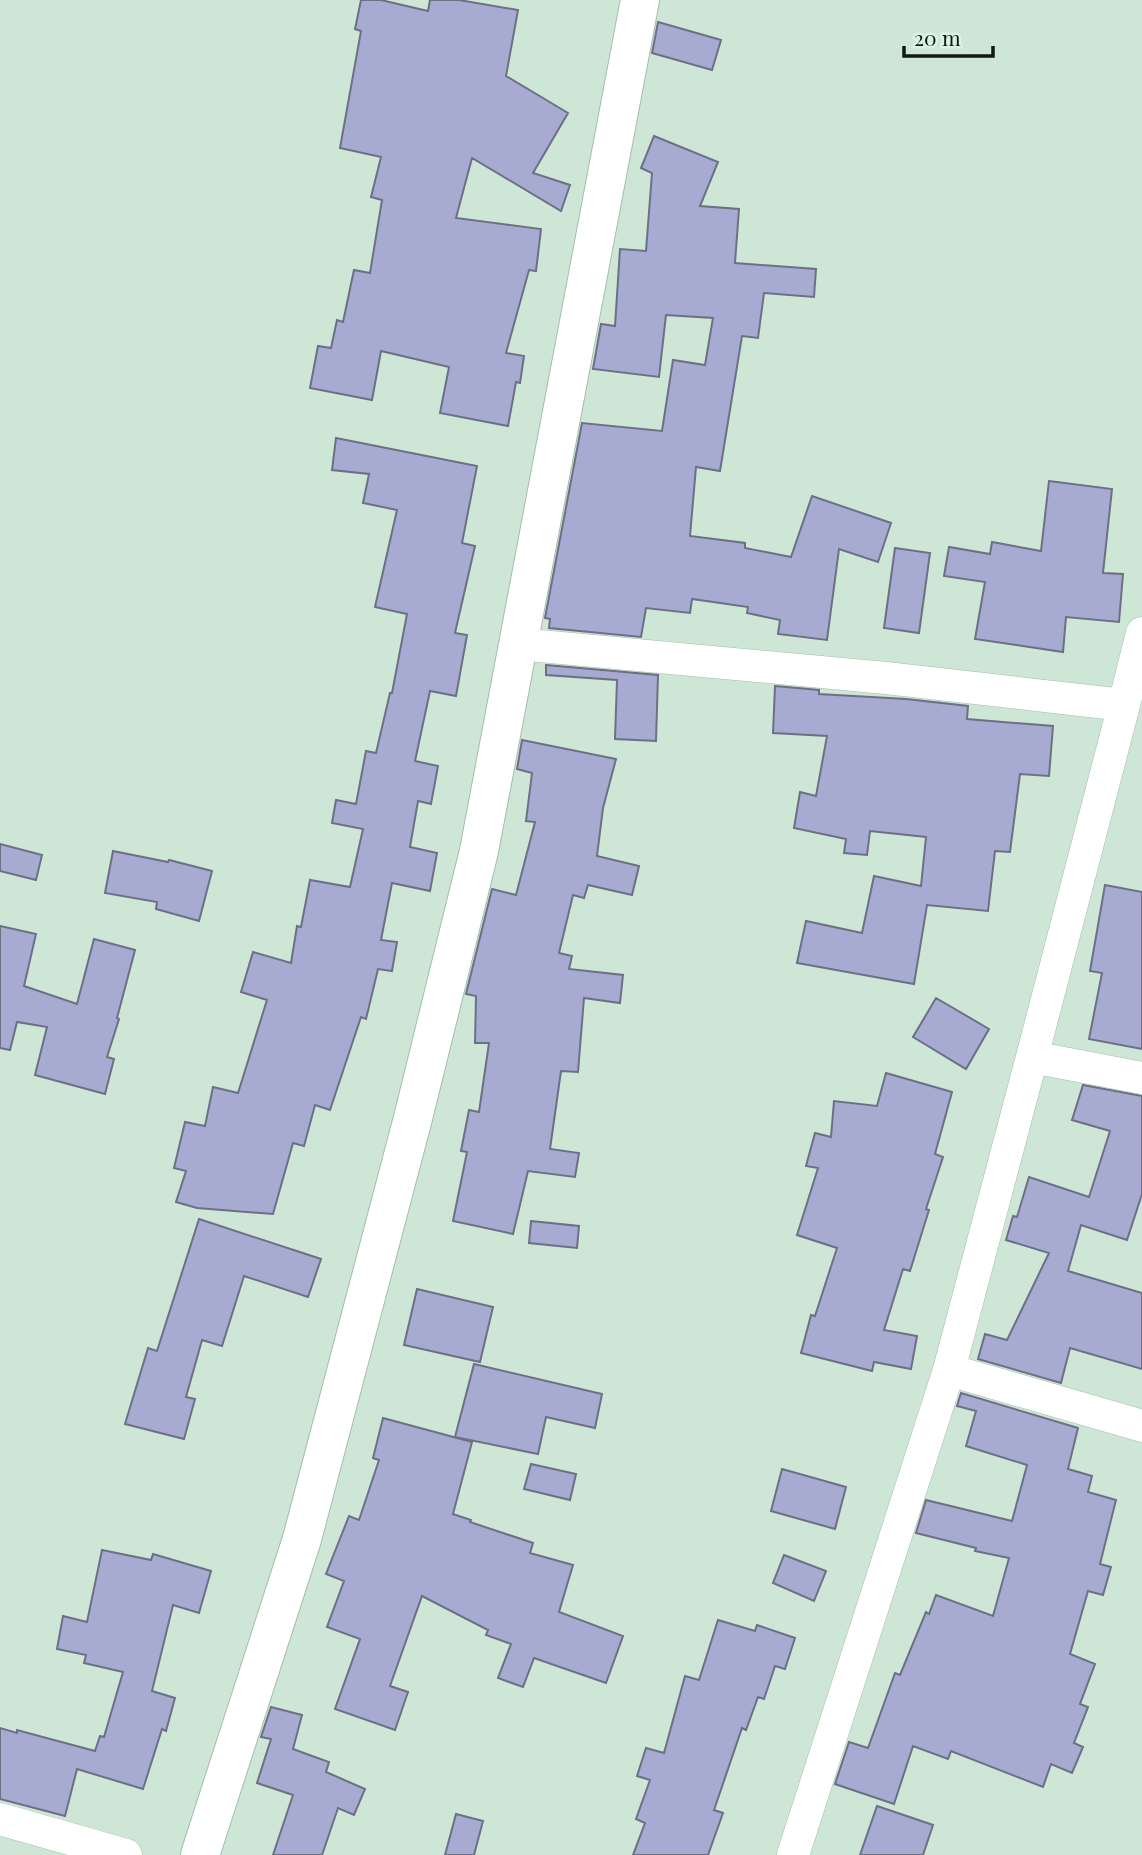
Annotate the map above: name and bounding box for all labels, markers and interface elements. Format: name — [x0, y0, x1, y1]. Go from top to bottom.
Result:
scale bar — [904, 14, 993, 58]
text: 20 m — [914, 23, 961, 51]

